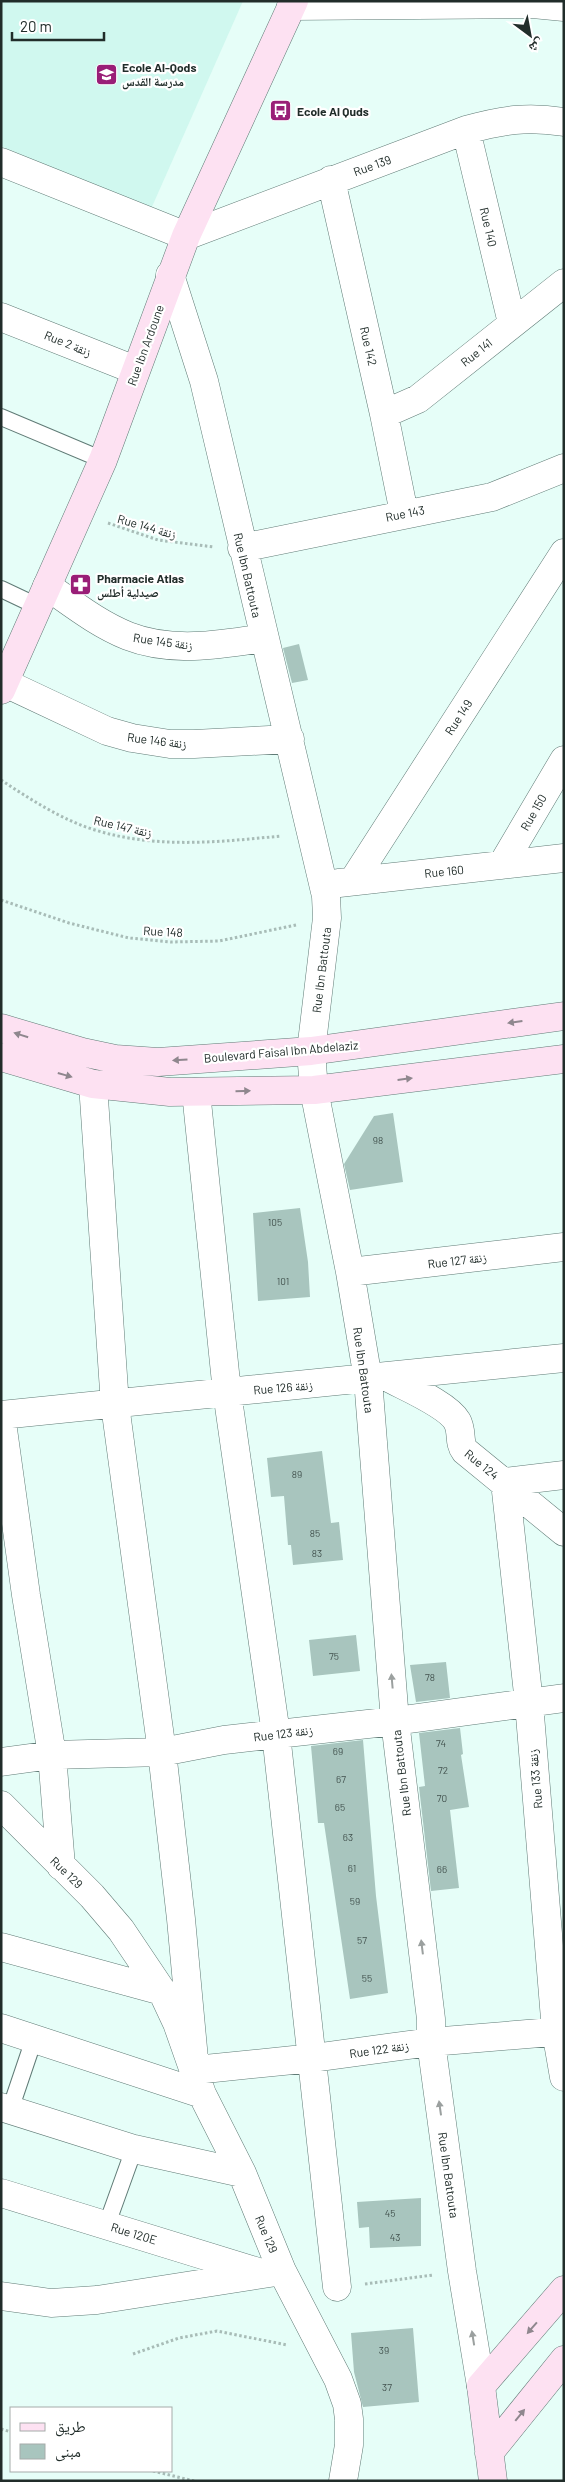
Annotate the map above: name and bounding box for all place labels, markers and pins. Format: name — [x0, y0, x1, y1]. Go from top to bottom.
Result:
place label: Ecole Al-Qods مدرسة القدس — [122, 60, 196, 90]
school or university icon: Ecole Al-Qods مدرسة القدس — [94, 62, 118, 86]
bus stop icon: Ecole Al Quds — [269, 99, 293, 123]
place label: Ecole Al Quds — [297, 104, 369, 118]
place label: Pharmacie Atlas صيدلية أطلس — [97, 571, 184, 601]
pharmacy icon: Pharmacie Atlas صيدلية أطلس — [69, 573, 93, 597]

